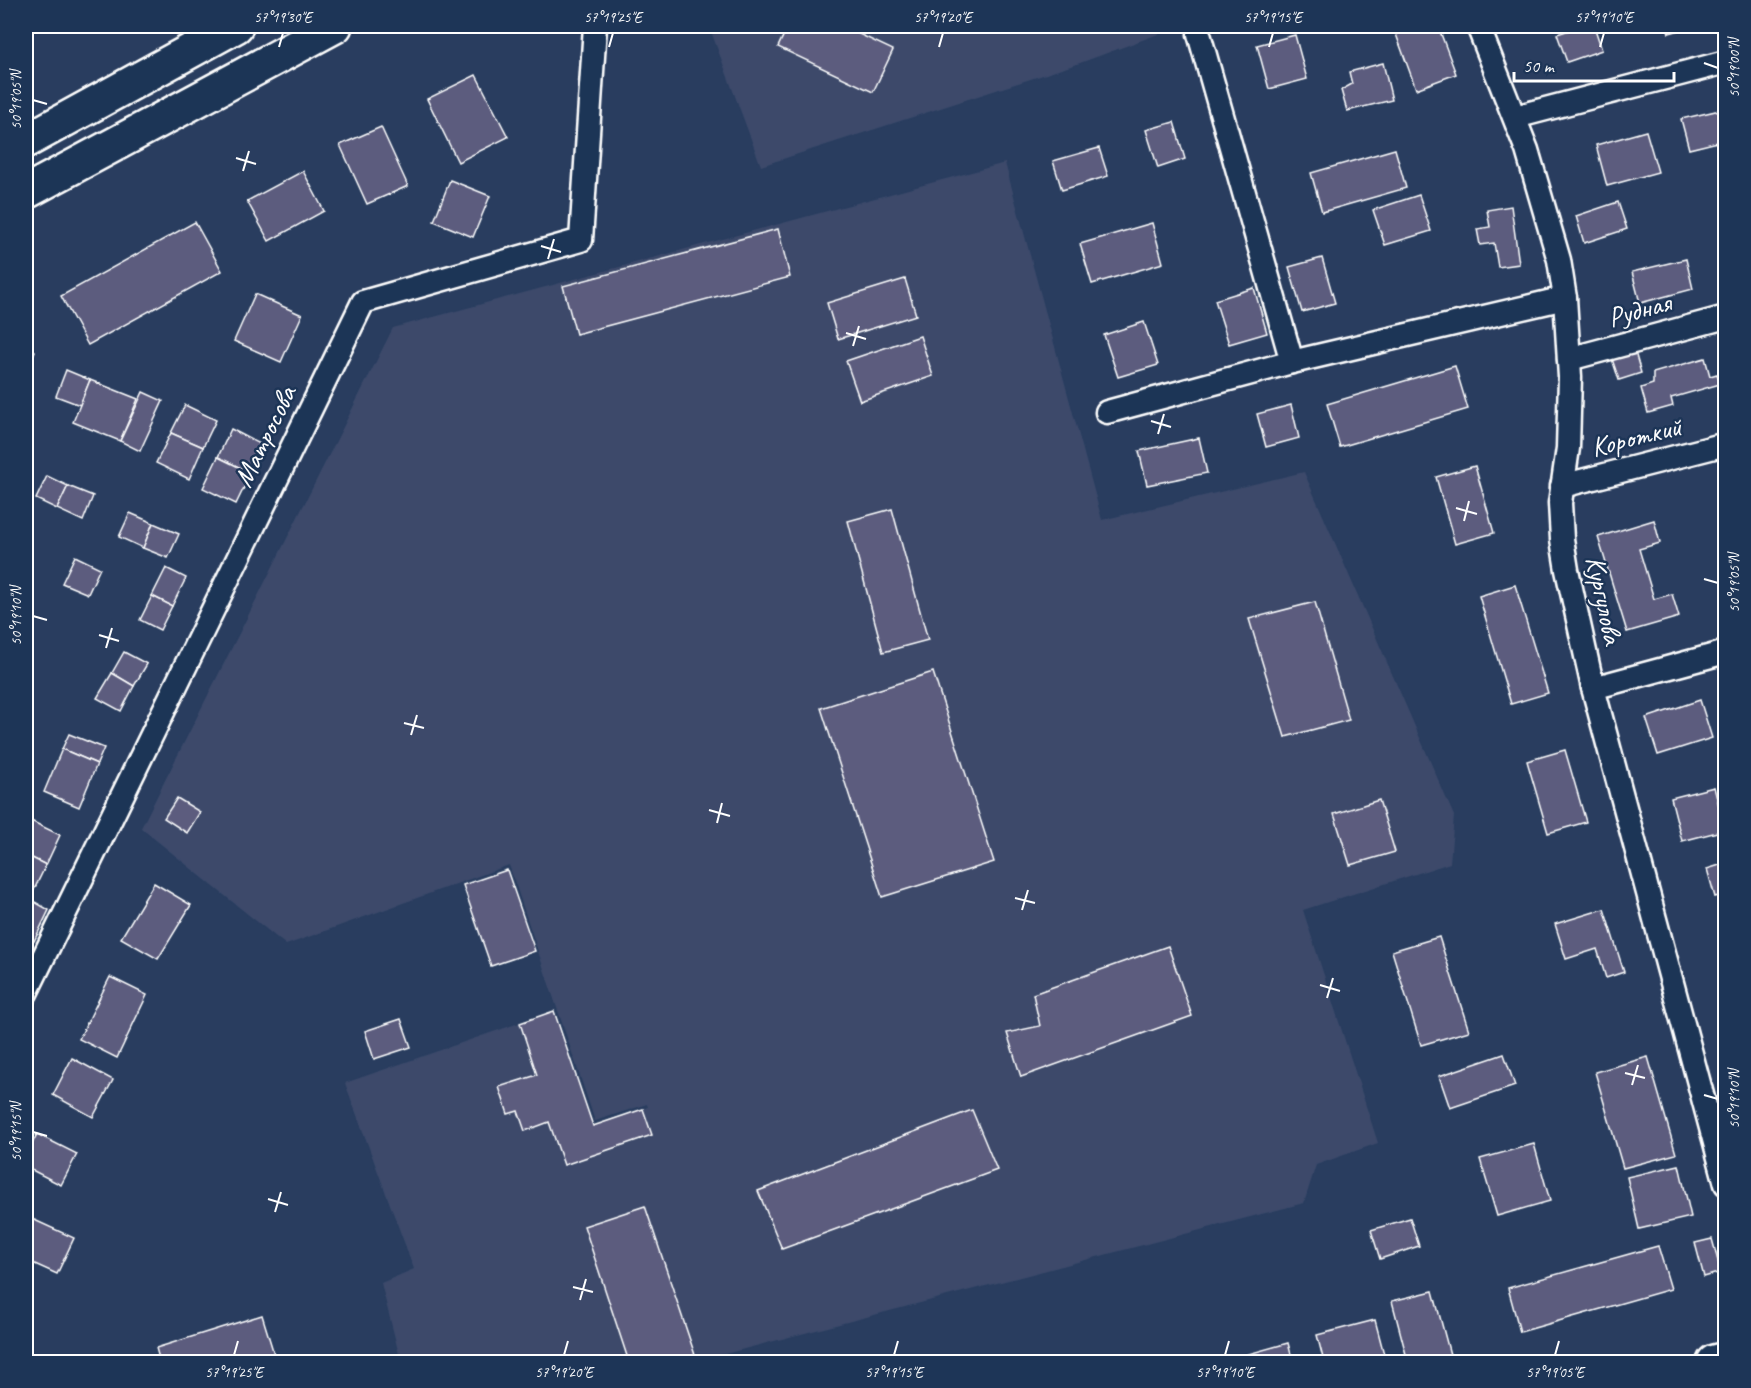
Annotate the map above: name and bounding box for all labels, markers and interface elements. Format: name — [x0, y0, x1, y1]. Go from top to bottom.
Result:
text: 57°19'30"E — [254, 8, 314, 27]
text: 57°19'25"E — [584, 8, 644, 27]
text: 57°19'20"E — [914, 8, 974, 27]
text: 57°19'15"E — [1244, 8, 1304, 27]
text: 57°19'10"E — [1575, 8, 1635, 27]
text: 50°19'00"N — [1725, 35, 1744, 98]
scale bar — [1514, 45, 1674, 83]
text: 50 m — [1523, 55, 1556, 77]
text: 50°19'05"N — [7, 67, 26, 130]
street label: Рудная — [1604, 284, 1677, 335]
street label: Матросова — [225, 378, 305, 492]
street label: Короткий — [1587, 408, 1686, 465]
text: 50°19'05"N — [1725, 550, 1744, 613]
street label: Кургулова — [1578, 553, 1631, 649]
text: 50°19'10"N — [7, 583, 26, 646]
text: 50°19'10"N — [1725, 1066, 1744, 1129]
text: 50°19'15"N — [7, 1099, 26, 1162]
text: 57°19'25"E — [205, 1363, 265, 1382]
text: 57°19'20"E — [535, 1363, 595, 1382]
text: 57°19'15"E — [865, 1363, 925, 1382]
text: 57°19'10"E — [1196, 1363, 1256, 1382]
text: 57°19'05"E — [1526, 1363, 1586, 1382]

